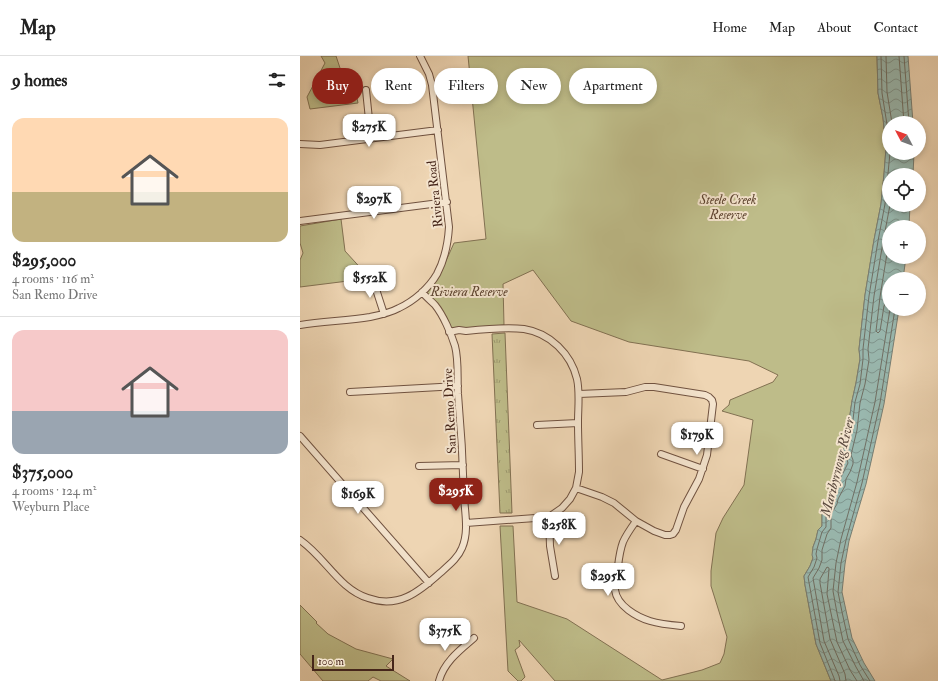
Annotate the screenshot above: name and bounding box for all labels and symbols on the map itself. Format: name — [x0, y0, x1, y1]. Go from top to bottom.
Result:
pin: $275K — [341, 114, 397, 148]
north arrow — [882, 116, 926, 160]
street label: Riviera Road — [423, 159, 446, 228]
pin: $297K — [346, 186, 402, 220]
park label: Steele Creek Reserve — [699, 192, 756, 223]
pin: $552K — [342, 265, 398, 299]
park label: Riviera Reserve — [429, 284, 508, 300]
street label: San Remo Drive — [440, 367, 460, 454]
water label: Maribyrnong River — [817, 415, 858, 519]
pin: $179K — [669, 422, 725, 456]
pin: $295K — [428, 478, 484, 512]
pin: $169K — [330, 481, 386, 515]
pin: $258K — [531, 512, 587, 546]
pin: $295K — [580, 563, 636, 597]
pin: $375K — [417, 618, 473, 652]
scale bar — [312, 653, 394, 672]

